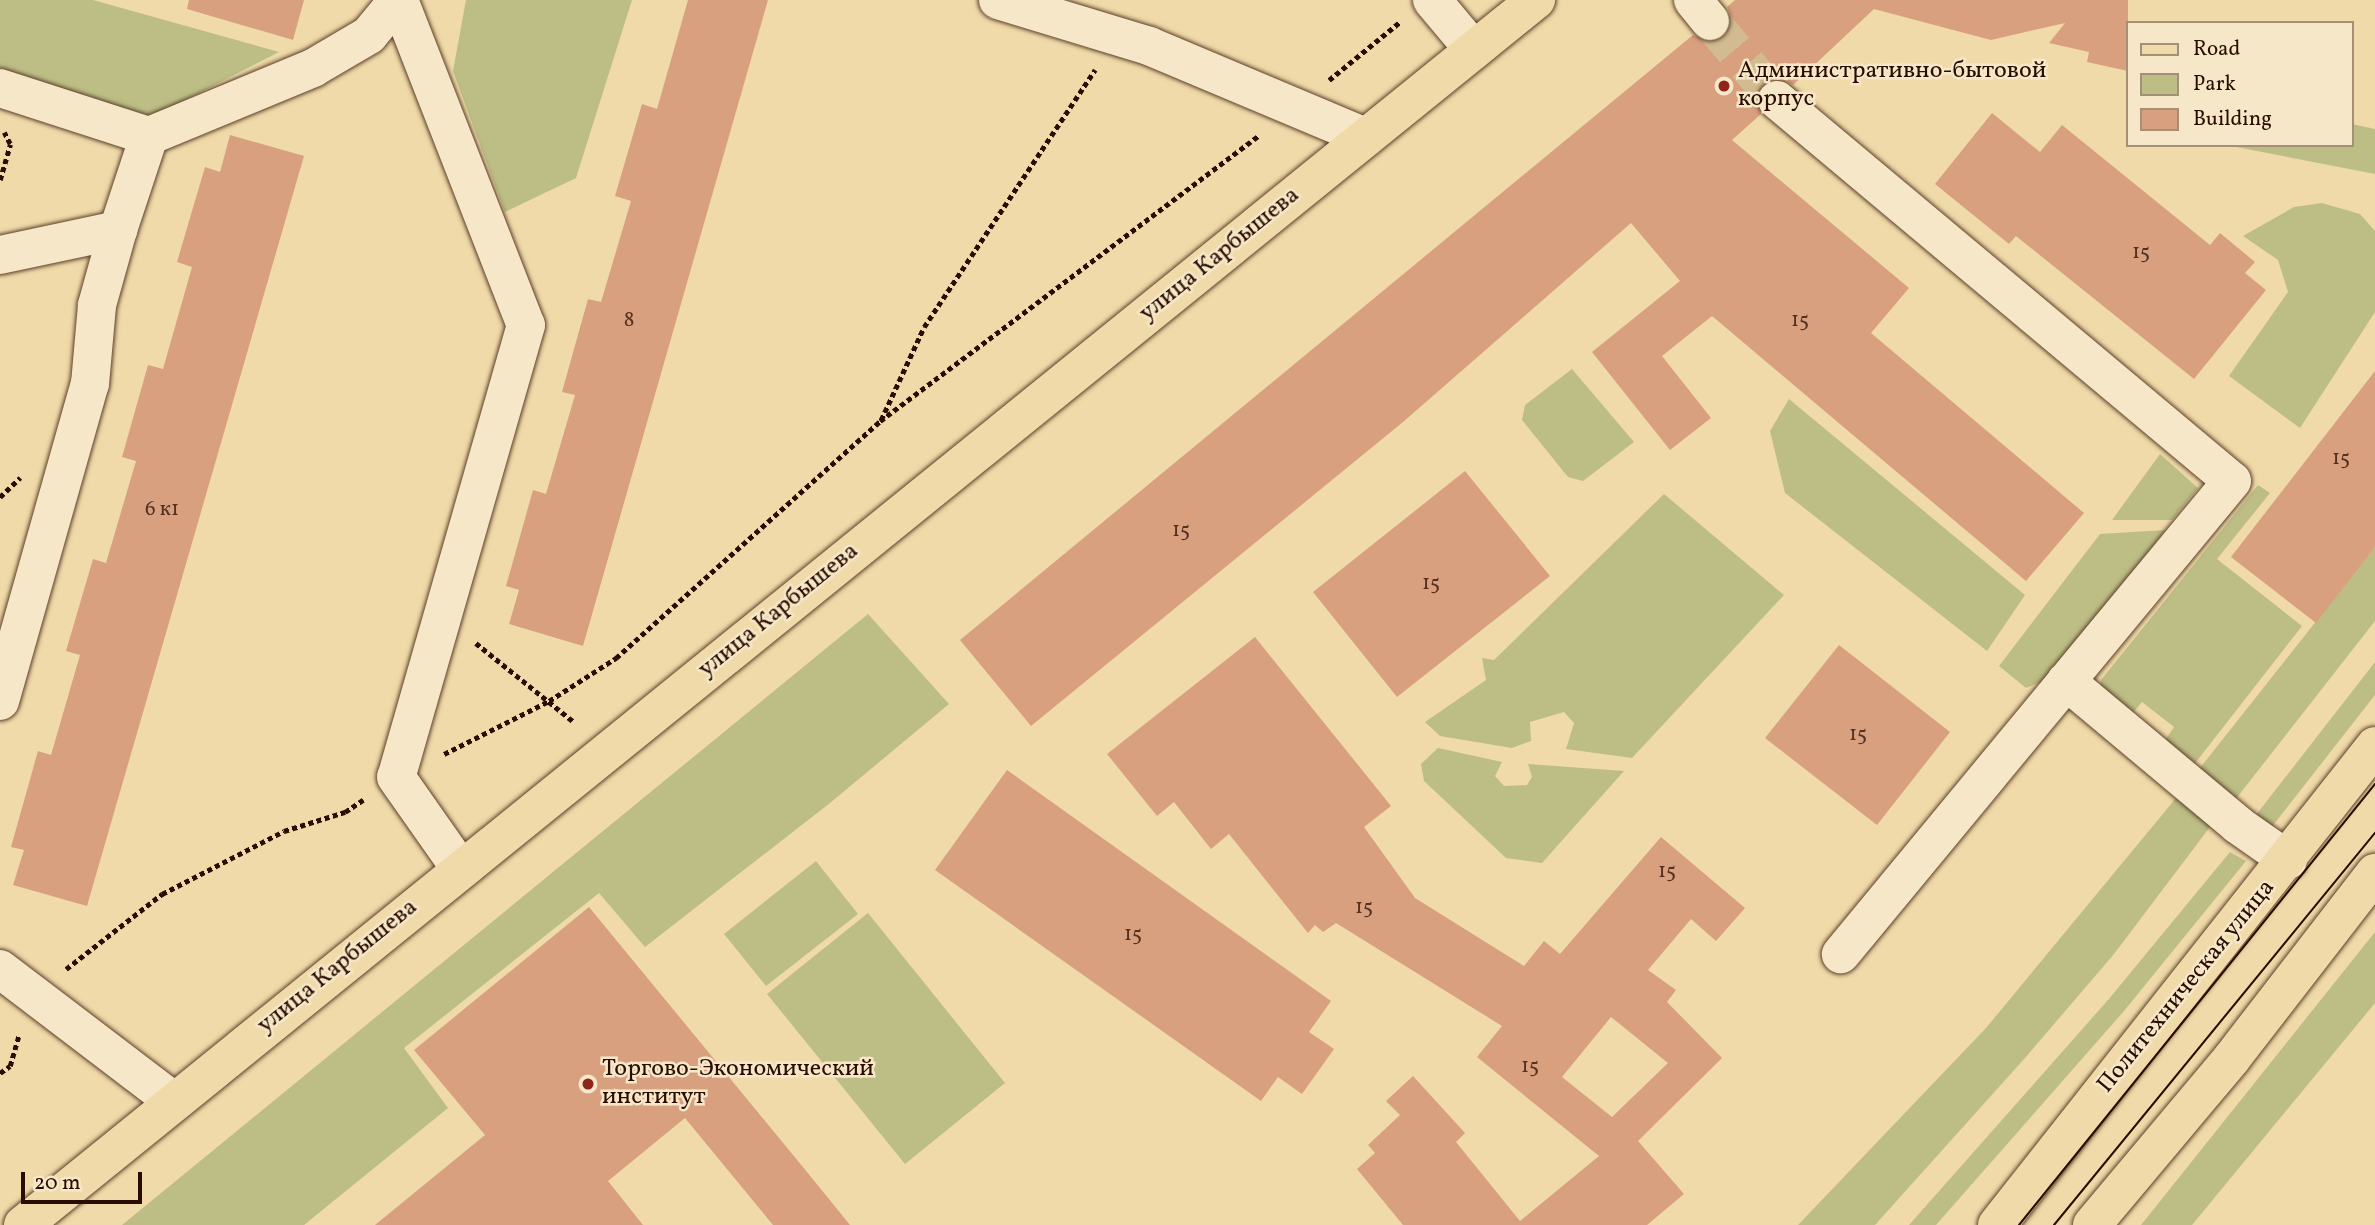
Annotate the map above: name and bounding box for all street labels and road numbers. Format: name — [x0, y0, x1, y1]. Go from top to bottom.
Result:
street label: улица Карбышева — [1134, 182, 1306, 328]
street label: улица Карбышева — [693, 538, 865, 684]
street label: Политехническая улица — [2092, 874, 2282, 1100]
street label: улица Карбышева — [252, 894, 424, 1040]

